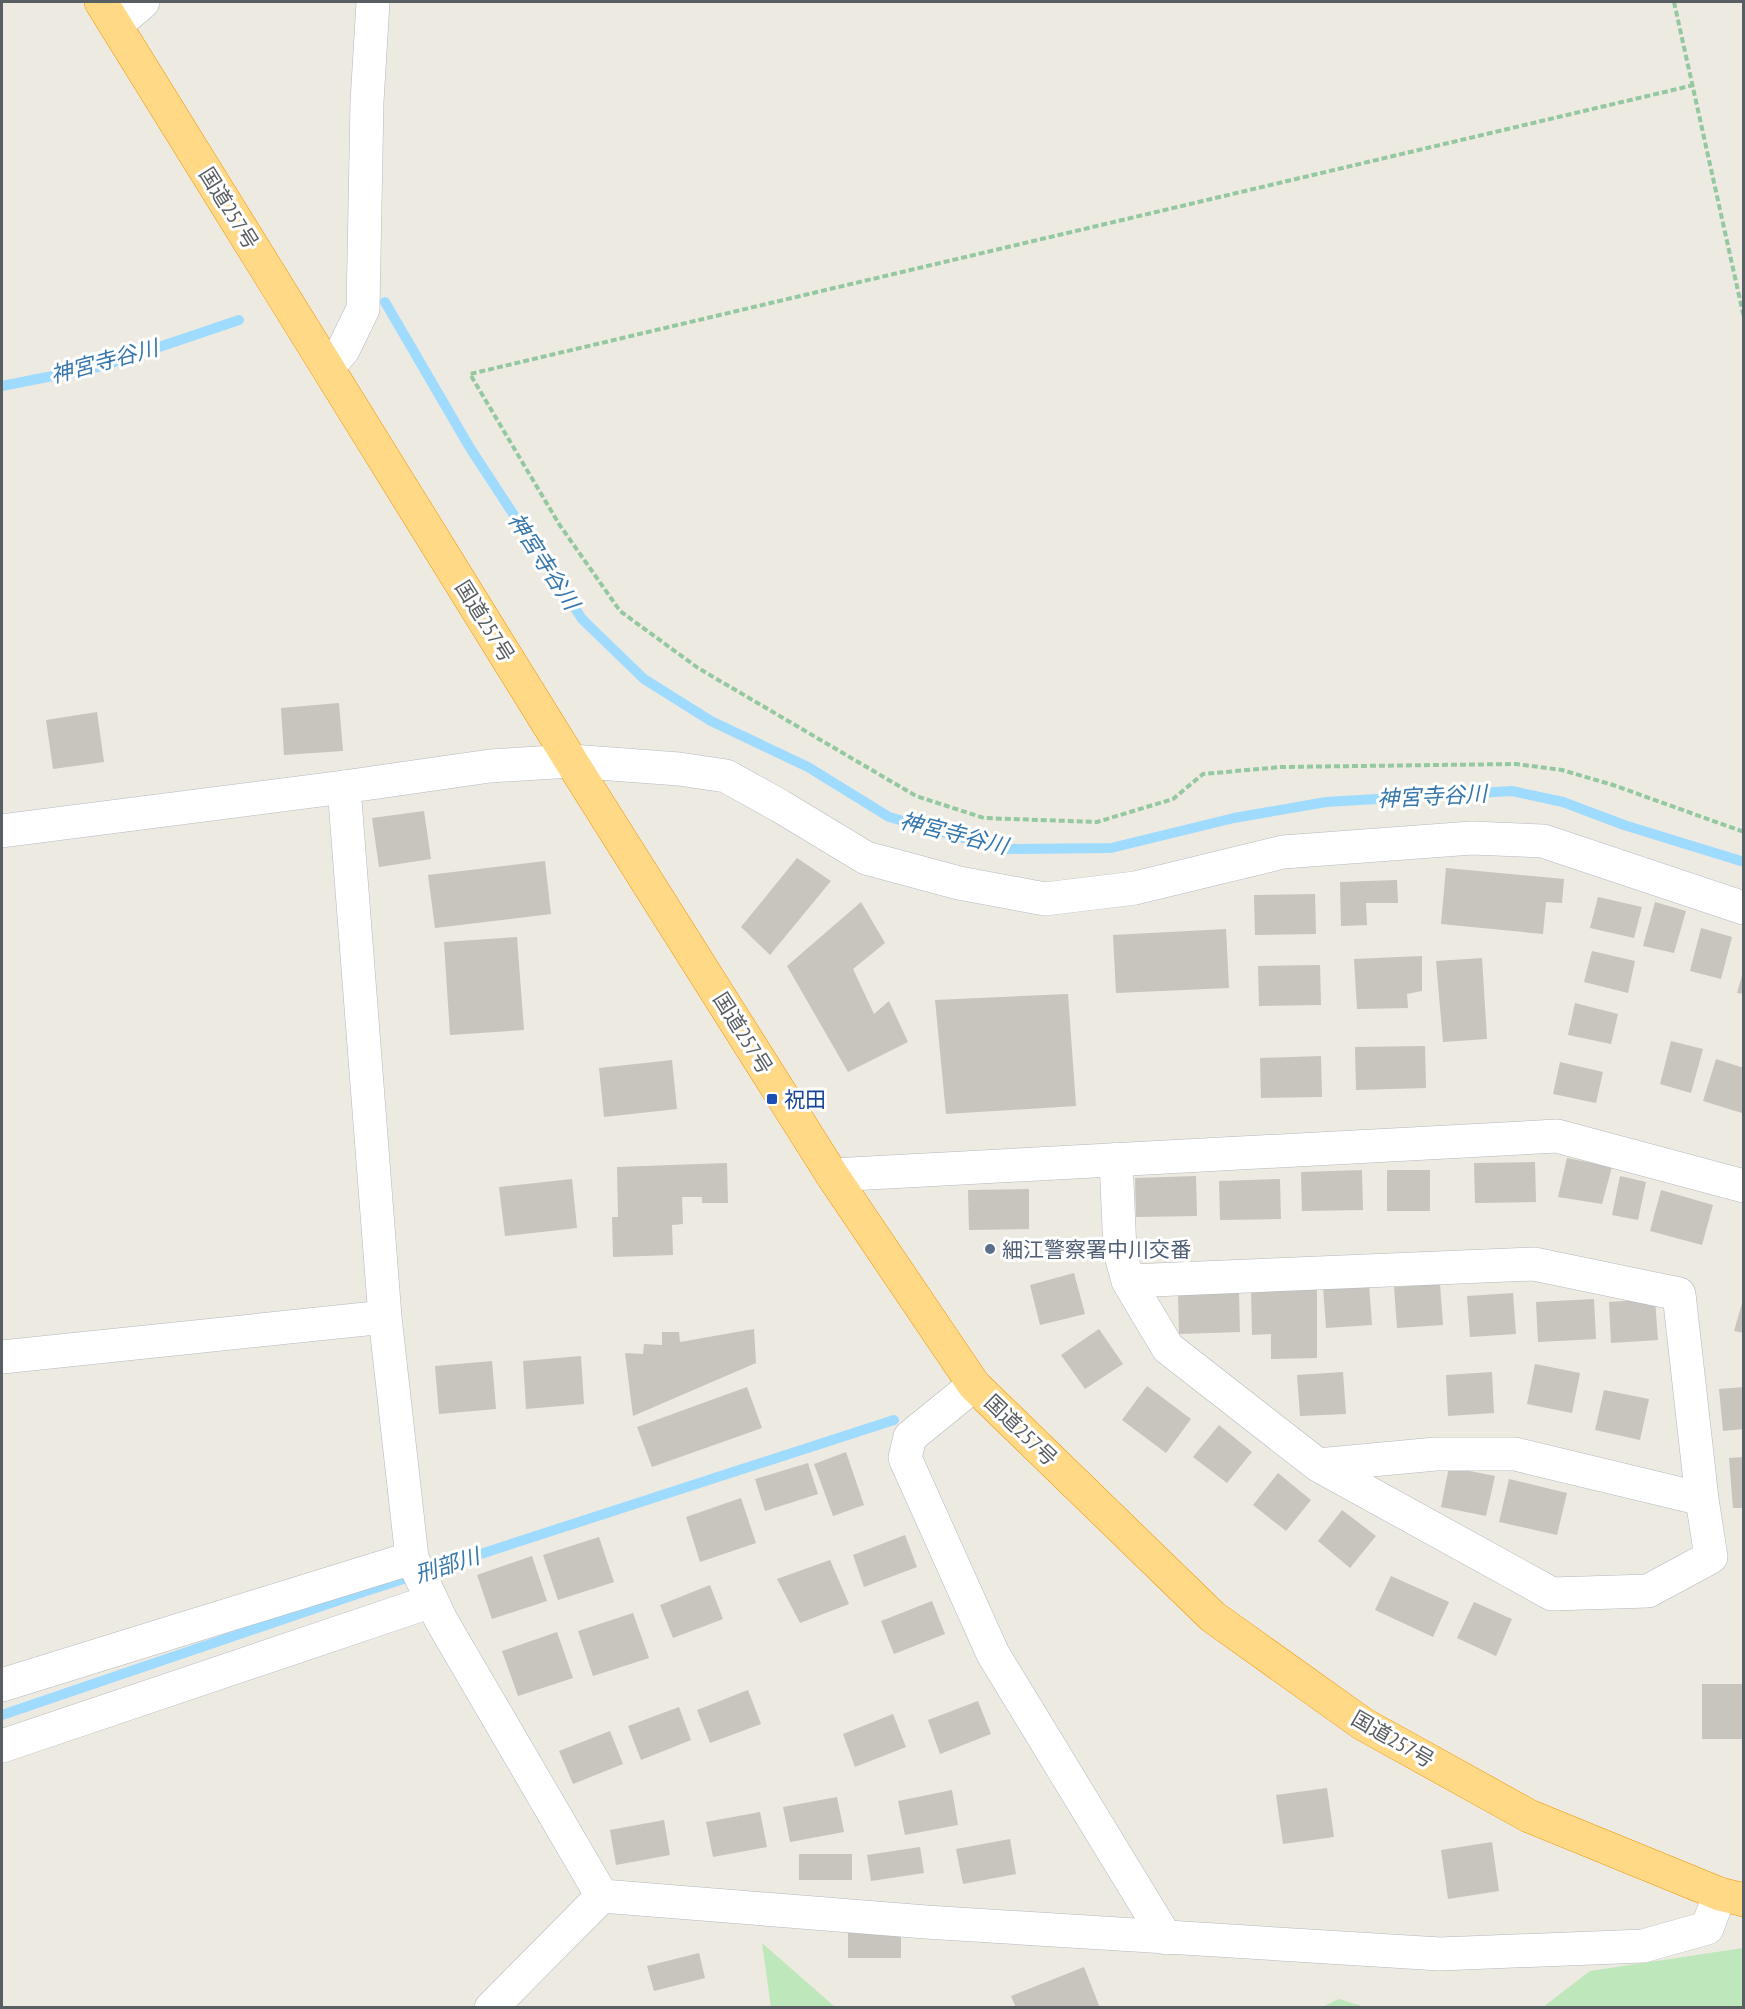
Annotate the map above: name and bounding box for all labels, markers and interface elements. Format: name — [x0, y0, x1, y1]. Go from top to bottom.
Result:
street label: 国道257号 — [193, 162, 265, 254]
water label: 神宮寺谷川 — [47, 333, 163, 389]
water label: 神宮寺谷川 — [502, 507, 587, 616]
street label: 国道257号 — [449, 575, 521, 667]
water label: 神宮寺谷川 — [1376, 779, 1490, 813]
water label: 神宮寺谷川 — [897, 806, 1013, 860]
street label: 国道257号 — [707, 987, 779, 1079]
place label: 祝田 — [784, 1086, 826, 1113]
marker: 祝田 — [765, 1092, 779, 1106]
place label: 細江警察署中川交番 — [1002, 1236, 1191, 1263]
marker: 細江警察署中川交番 — [983, 1242, 997, 1256]
street label: 国道257号 — [979, 1389, 1063, 1471]
water label: 刑部川 — [411, 1541, 485, 1589]
street label: 国道257号 — [1347, 1704, 1439, 1774]

